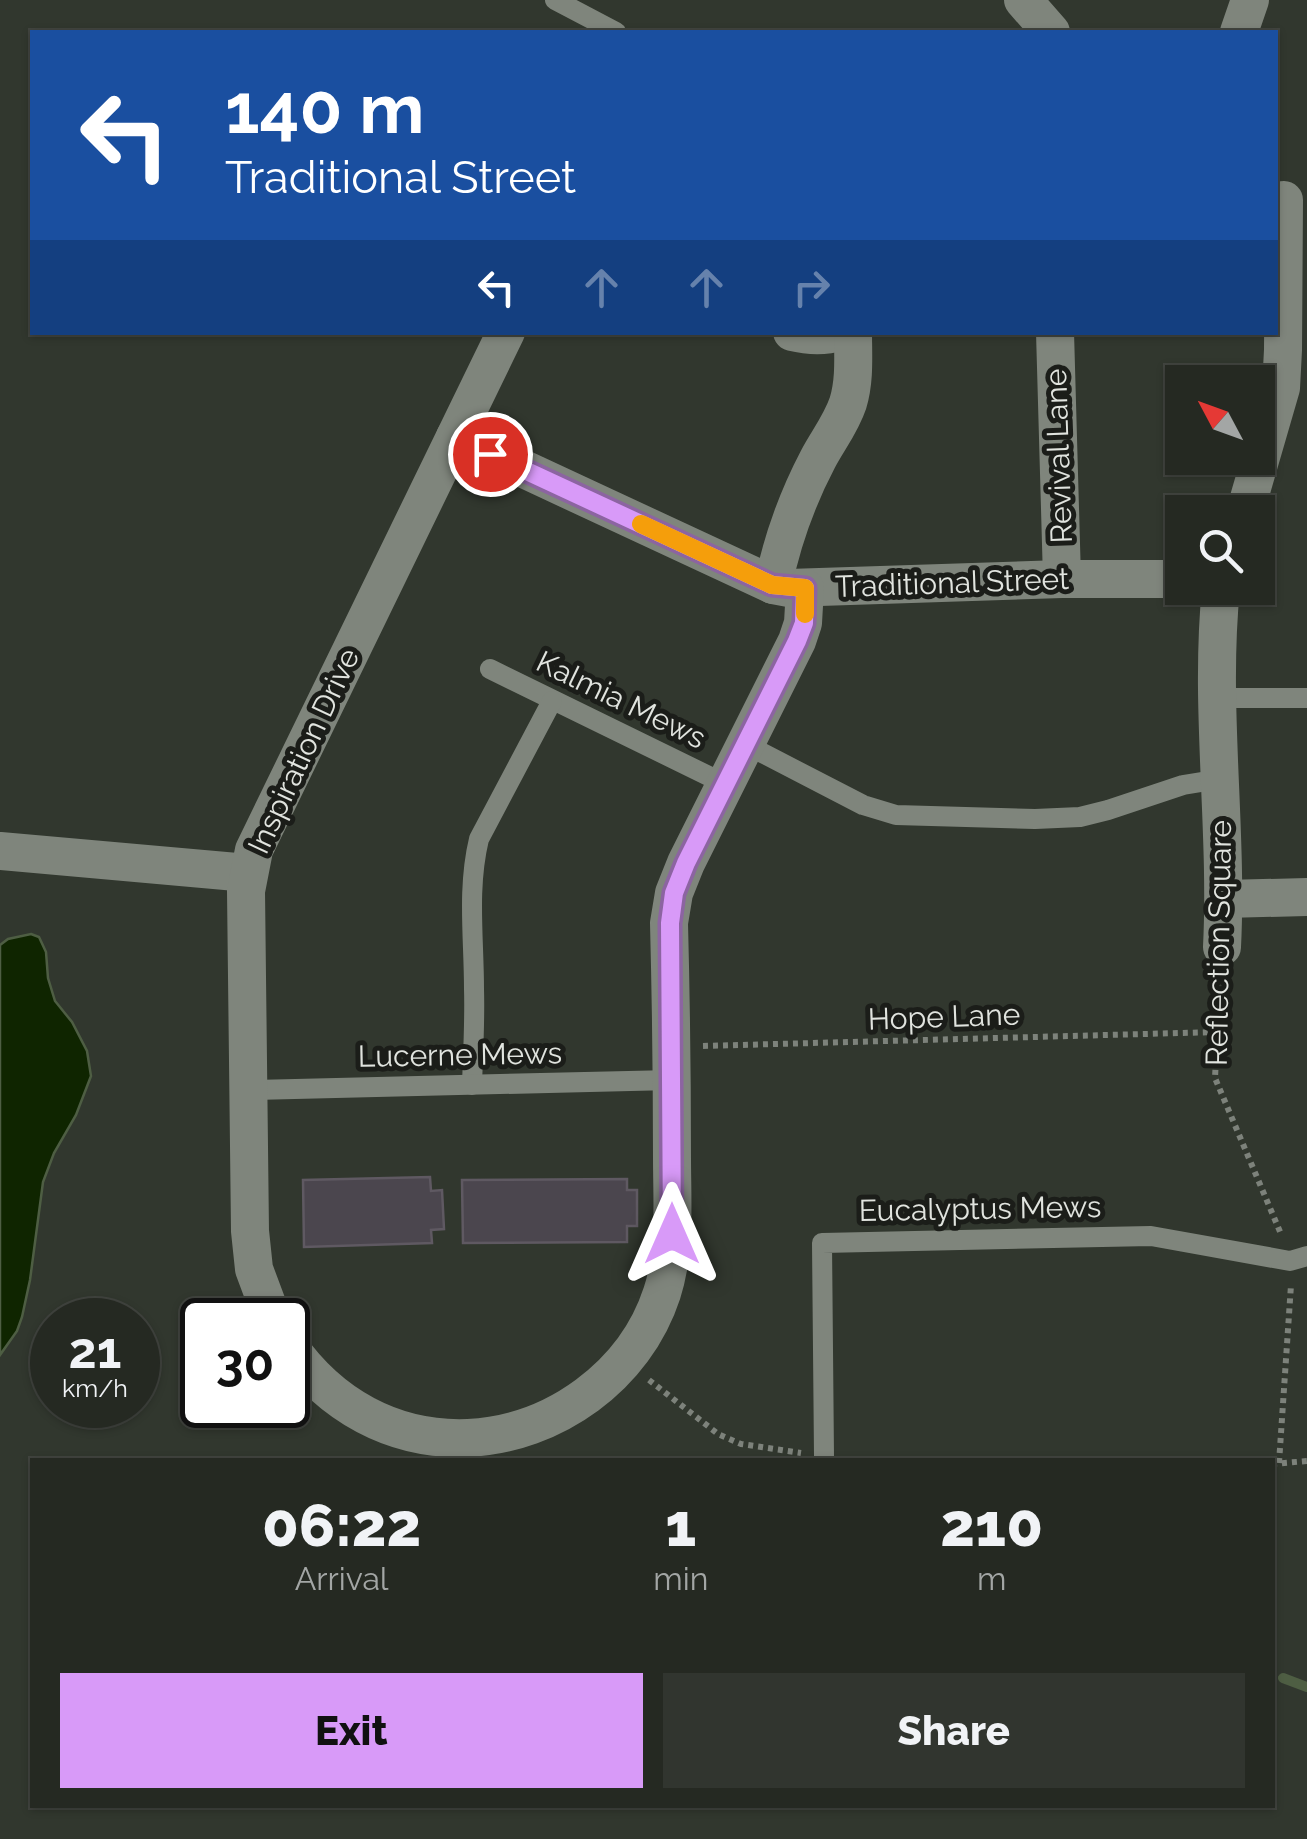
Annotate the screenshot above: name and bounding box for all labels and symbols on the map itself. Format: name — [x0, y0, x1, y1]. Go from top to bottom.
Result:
north arrow — [1165, 365, 1275, 475]
street label: Revival Lane — [1038, 368, 1079, 544]
pin — [448, 412, 533, 497]
street label: Traditional Street — [834, 561, 1070, 604]
street label: Inspiration Drive — [241, 643, 366, 859]
street label: Kalmia Mews — [531, 644, 711, 756]
street label: Reflection Square — [1199, 820, 1238, 1066]
street label: Hope Lane — [867, 996, 1021, 1037]
street label: Lucerne Mews — [358, 1035, 562, 1074]
position arrow — [620, 1182, 724, 1286]
street label: Eucalyptus Mews — [858, 1189, 1102, 1228]
speed limit sign: 30 — [180, 1298, 310, 1428]

